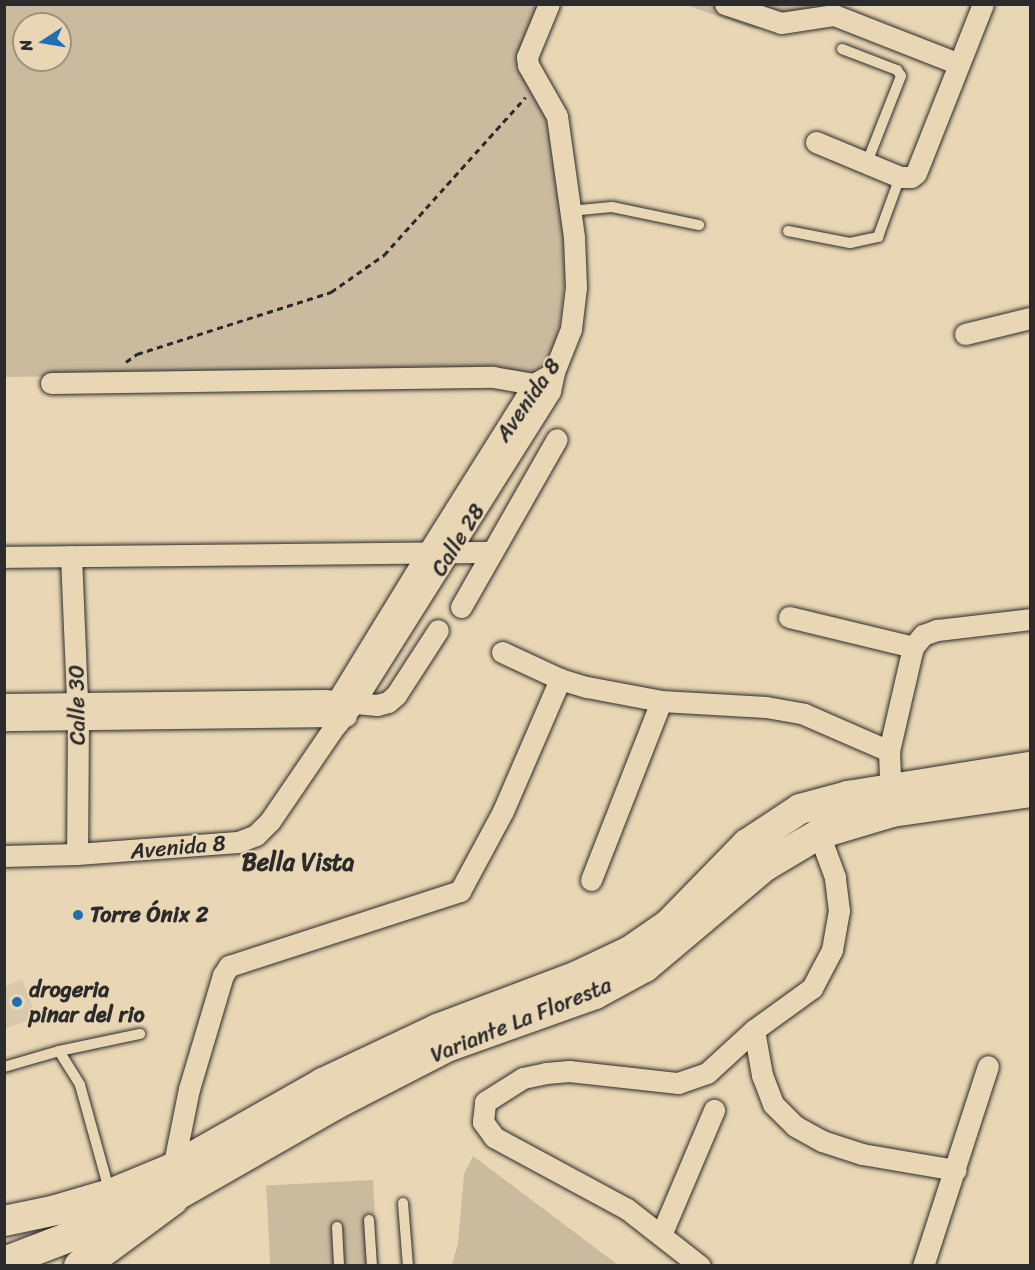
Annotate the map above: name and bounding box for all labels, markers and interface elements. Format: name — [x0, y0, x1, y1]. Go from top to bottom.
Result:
north arrow — [12, 12, 72, 72]
text: N — [11, 37, 41, 54]
street label: Avenida 8 — [490, 353, 566, 447]
street label: Calle 28 — [426, 499, 490, 581]
street label: Calle 30 — [63, 665, 91, 745]
street label: Avenida 8 — [129, 830, 227, 864]
district label: Bella Vista — [241, 849, 355, 877]
place label: Torre Ónix 2 — [90, 902, 208, 928]
marker: Torre Ónix 2 — [71, 908, 85, 922]
street label: Variante La Floresta — [427, 972, 615, 1068]
place label: drogeria pinar del rio — [29, 976, 145, 1028]
marker: drogeria pinar del rio — [10, 995, 24, 1009]

